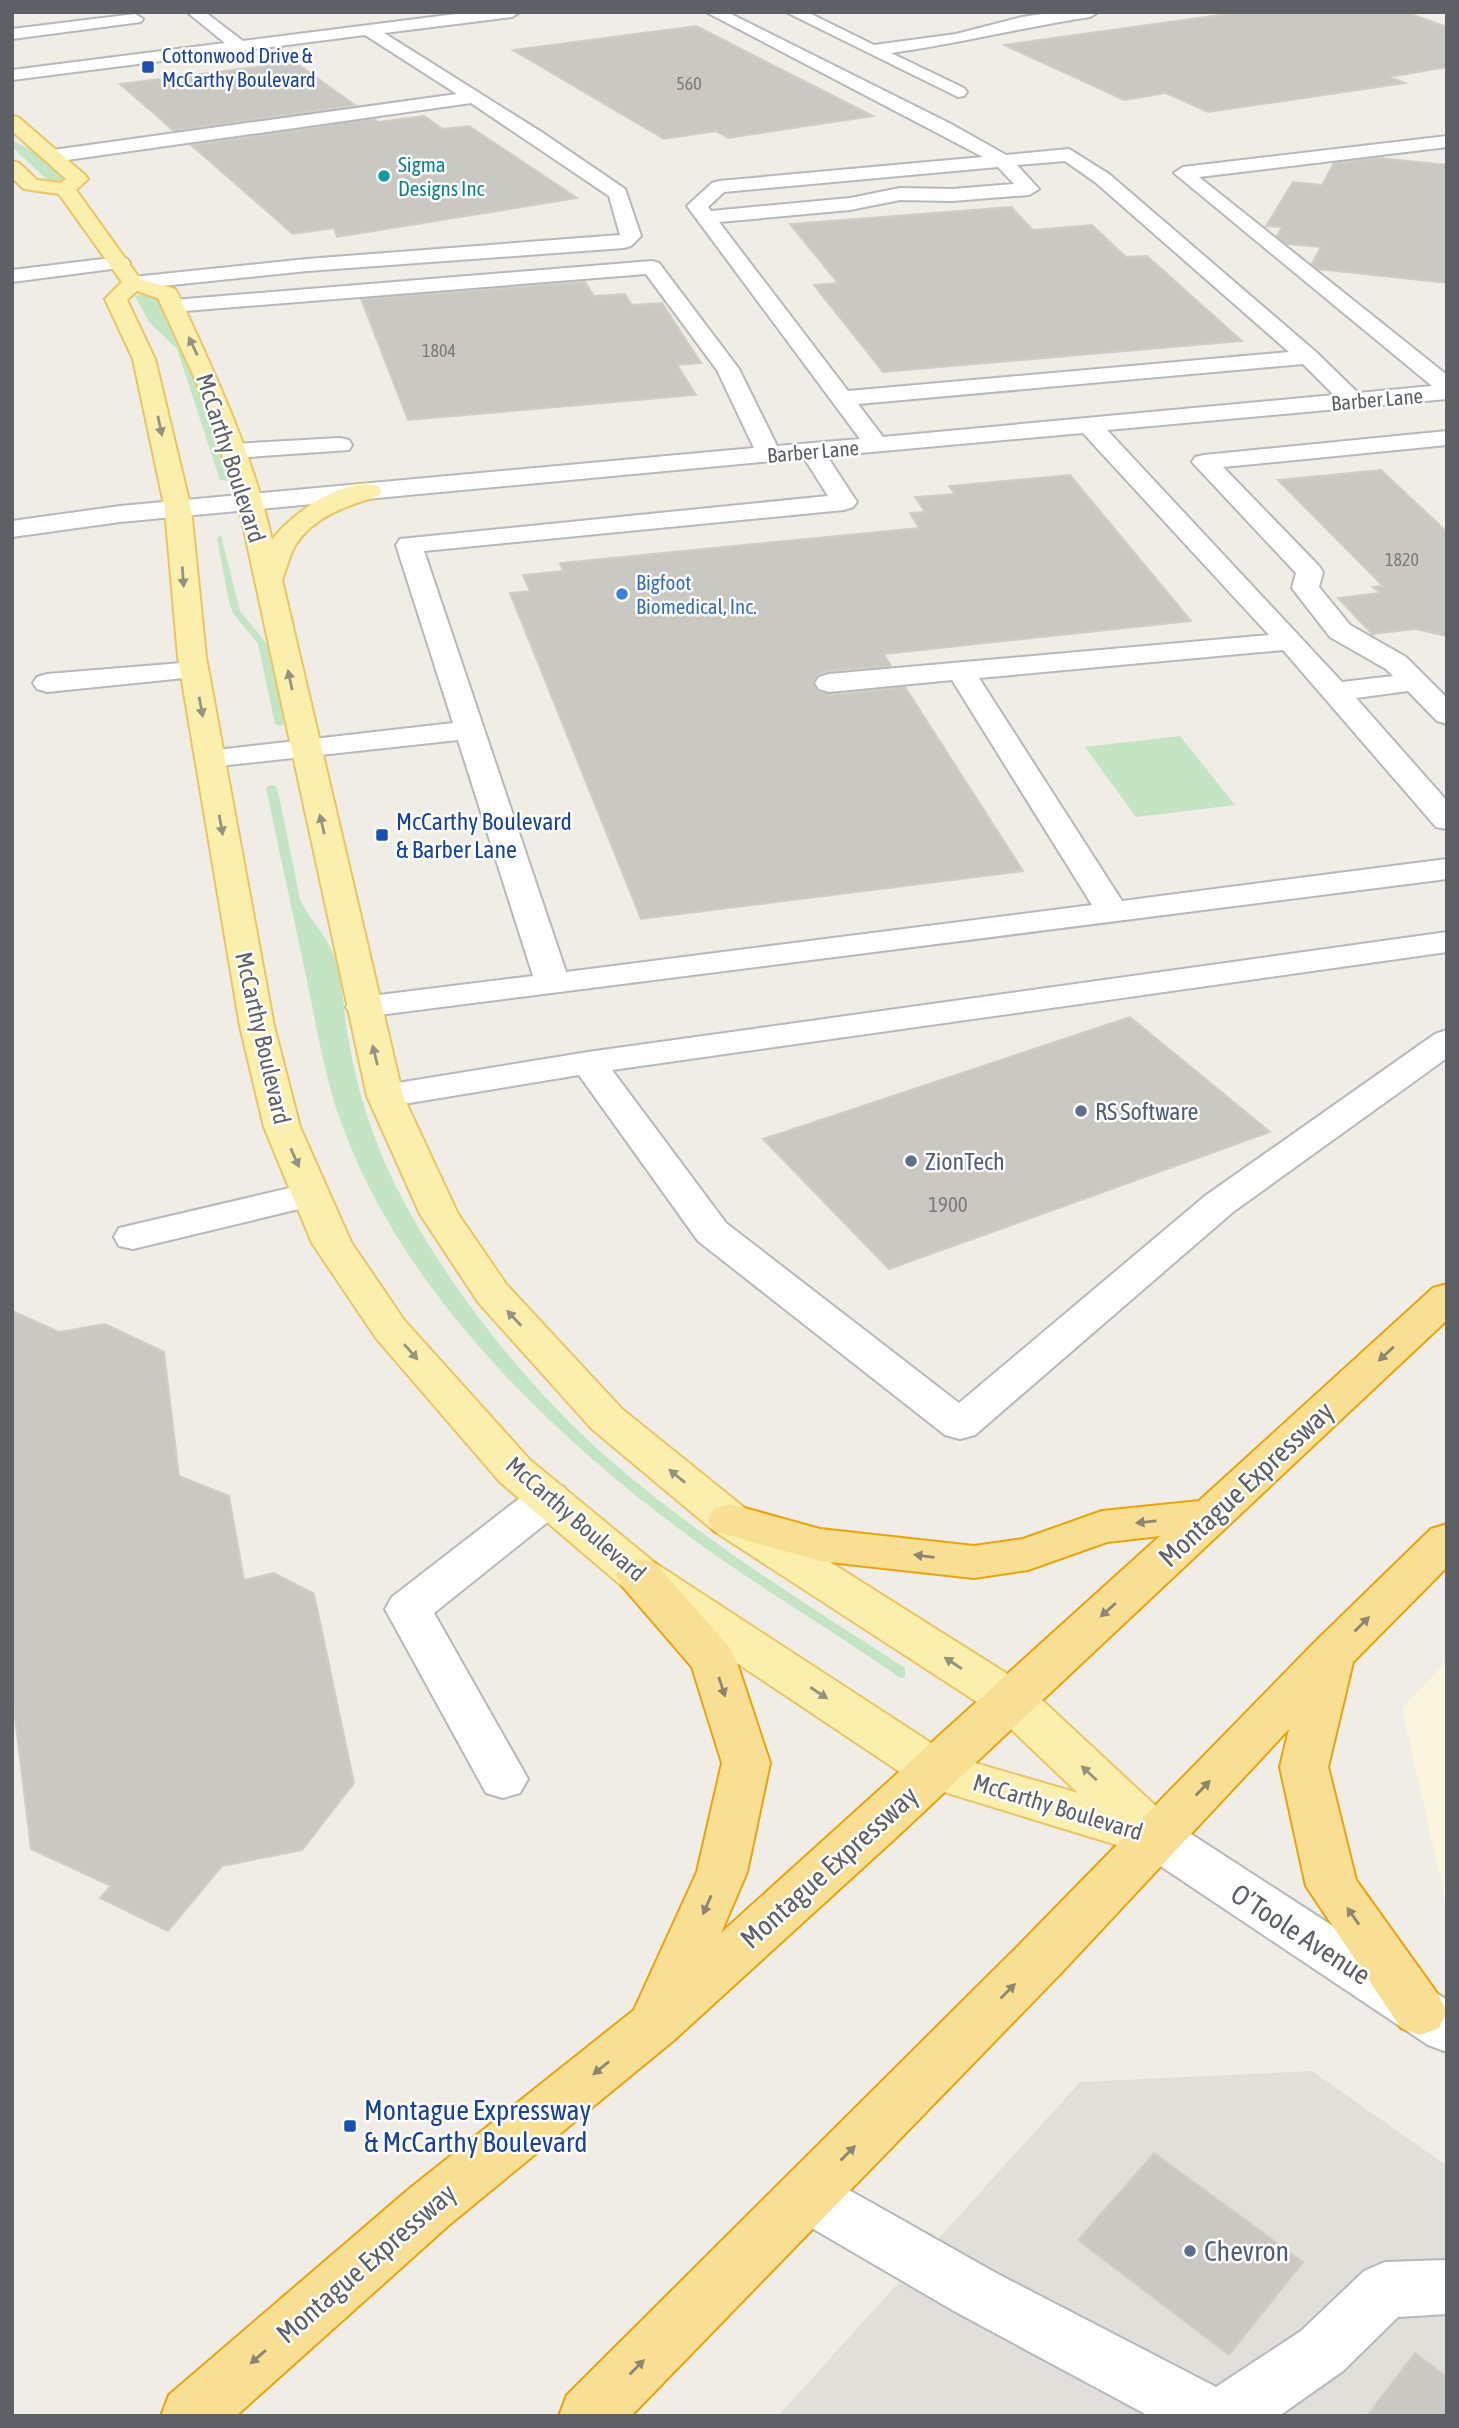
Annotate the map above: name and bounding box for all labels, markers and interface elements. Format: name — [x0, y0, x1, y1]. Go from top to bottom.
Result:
place label: Cottonwood Drive & McCarthy Boulevard — [162, 43, 316, 91]
marker: Cottonwood Drive & McCarthy Boulevard — [140, 59, 156, 75]
house number: 560 — [676, 73, 702, 94]
place label: Sigma Designs Inc — [398, 152, 485, 200]
marker: Sigma Designs Inc — [376, 168, 392, 184]
one-way arrow — [187, 336, 198, 356]
house number: 1804 — [422, 340, 456, 361]
street label: McCarthy Boulevard — [191, 370, 271, 546]
street label: Barber Lane — [1330, 383, 1424, 415]
one-way arrow — [155, 415, 166, 437]
street label: Barber Lane — [766, 435, 860, 467]
house number: 1820 — [1385, 549, 1419, 570]
one-way arrow — [178, 566, 189, 588]
place label: Bigfoot Biomedical, Inc. — [636, 570, 757, 618]
marker: Bigfoot Biomedical, Inc. — [614, 586, 630, 602]
one-way arrow — [285, 669, 296, 691]
one-way arrow — [196, 696, 207, 718]
place label: McCarthy Boulevard & Barber Lane — [396, 808, 572, 863]
one-way arrow — [316, 813, 327, 835]
one-way arrow — [216, 814, 227, 836]
marker: McCarthy Boulevard & Barber Lane — [374, 827, 390, 843]
street label: McCarthy Boulevard — [230, 949, 296, 1127]
one-way arrow — [369, 1044, 380, 1066]
place label: RS Software — [1095, 1098, 1199, 1125]
marker: RS Software — [1073, 1103, 1089, 1119]
one-way arrow — [289, 1148, 301, 1168]
place label: ZionTech — [925, 1148, 1005, 1175]
marker: ZionTech — [903, 1153, 919, 1169]
house number: 1900 — [928, 1192, 968, 1216]
one-way arrow — [507, 1310, 523, 1327]
one-way arrow — [402, 1343, 418, 1360]
one-way arrow — [1378, 1345, 1395, 1361]
street label: Montague Expressway — [1152, 1395, 1340, 1573]
street label: McCarthy Boulevard — [501, 1451, 651, 1587]
one-way arrow — [668, 1469, 686, 1484]
one-way arrow — [1135, 1517, 1157, 1528]
one-way arrow — [913, 1550, 935, 1561]
one-way arrow — [1100, 1602, 1117, 1617]
one-way arrow — [1353, 1616, 1370, 1633]
one-way arrow — [944, 1657, 963, 1670]
one-way arrow — [717, 1677, 728, 1698]
one-way arrow — [809, 1687, 828, 1700]
one-way arrow — [1081, 1766, 1098, 1782]
street label: McCarthy Boulevard — [970, 1768, 1146, 1846]
street label: Montague Expressway — [734, 1779, 924, 1955]
one-way arrow — [1195, 1780, 1211, 1797]
street label: O’Toole Avenue — [1225, 1877, 1377, 1991]
one-way arrow — [701, 1895, 712, 1916]
one-way arrow — [1346, 1907, 1360, 1925]
one-way arrow — [1000, 1983, 1016, 1999]
one-way arrow — [592, 2060, 609, 2075]
place label: Montague Expressway & McCarthy Boulevard — [364, 2094, 591, 2158]
marker: Montague Expressway & McCarthy Boulevard — [342, 2118, 358, 2134]
one-way arrow — [840, 2145, 856, 2162]
street label: Montague Expressway — [270, 2176, 462, 2350]
place label: Chevron — [1204, 2235, 1289, 2267]
marker: Chevron — [1182, 2243, 1198, 2259]
one-way arrow — [250, 2349, 267, 2364]
one-way arrow — [628, 2359, 644, 2376]

